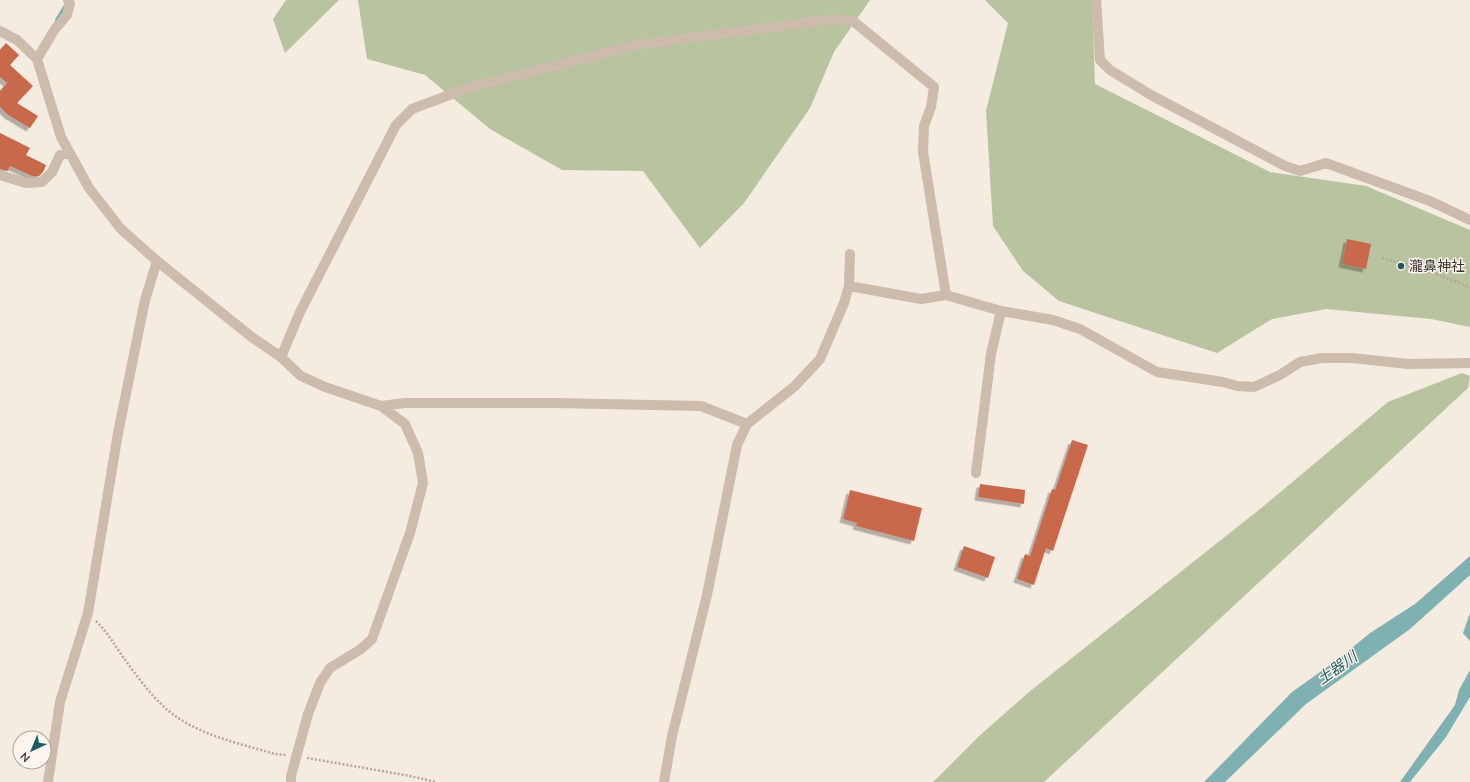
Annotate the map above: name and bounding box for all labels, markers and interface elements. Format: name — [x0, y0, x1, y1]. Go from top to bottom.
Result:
place label: 瀧鼻神社 — [1409, 257, 1465, 276]
marker: 瀧鼻神社 — [1396, 261, 1406, 271]
water label: 土器川 — [1313, 646, 1363, 689]
north arrow — [12, 730, 52, 770]
text: N — [17, 749, 34, 765]

